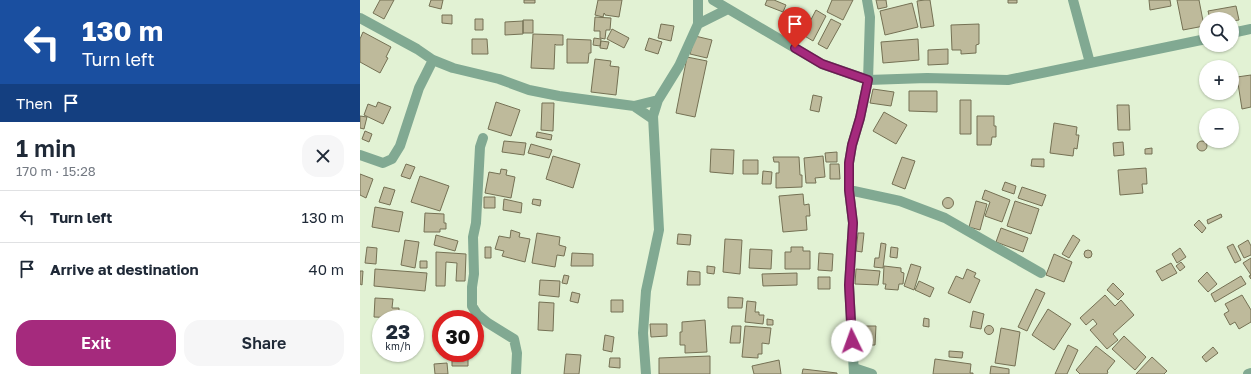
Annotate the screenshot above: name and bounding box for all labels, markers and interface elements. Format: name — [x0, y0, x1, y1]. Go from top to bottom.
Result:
pin — [778, 7.0, 812, 48]
map controls — [1199, 12, 1239, 148]
button: search — [1199, 12, 1239, 52]
icon: arrive — [784, 13, 806, 35]
text: 130 m — [82, 14, 163, 47]
icon: left — [16, 16, 68, 68]
text: Turn left — [82, 48, 155, 70]
button: + — [1199, 60, 1239, 100]
icon: arrive — [60, 92, 82, 114]
text: Then — [16, 94, 52, 112]
button: − — [1199, 108, 1239, 148]
text: 1 min — [16, 133, 76, 162]
button: close — [302, 135, 344, 177]
text: 170 m · 15:28 — [16, 163, 96, 179]
icon: left — [16, 206, 38, 228]
text: Turn left — [50, 208, 112, 226]
text: 130 m — [302, 208, 344, 226]
icon: arrive — [16, 258, 38, 280]
text: Arrive at destination — [50, 260, 199, 278]
text: 40 m — [309, 260, 344, 278]
speed limit sign: 30 — [432, 310, 484, 362]
text: 23 — [386, 319, 410, 343]
button: Exit — [16, 320, 176, 366]
button: Share — [184, 320, 344, 366]
position arrow — [831, 320, 873, 362]
text: km/h — [385, 340, 411, 352]

